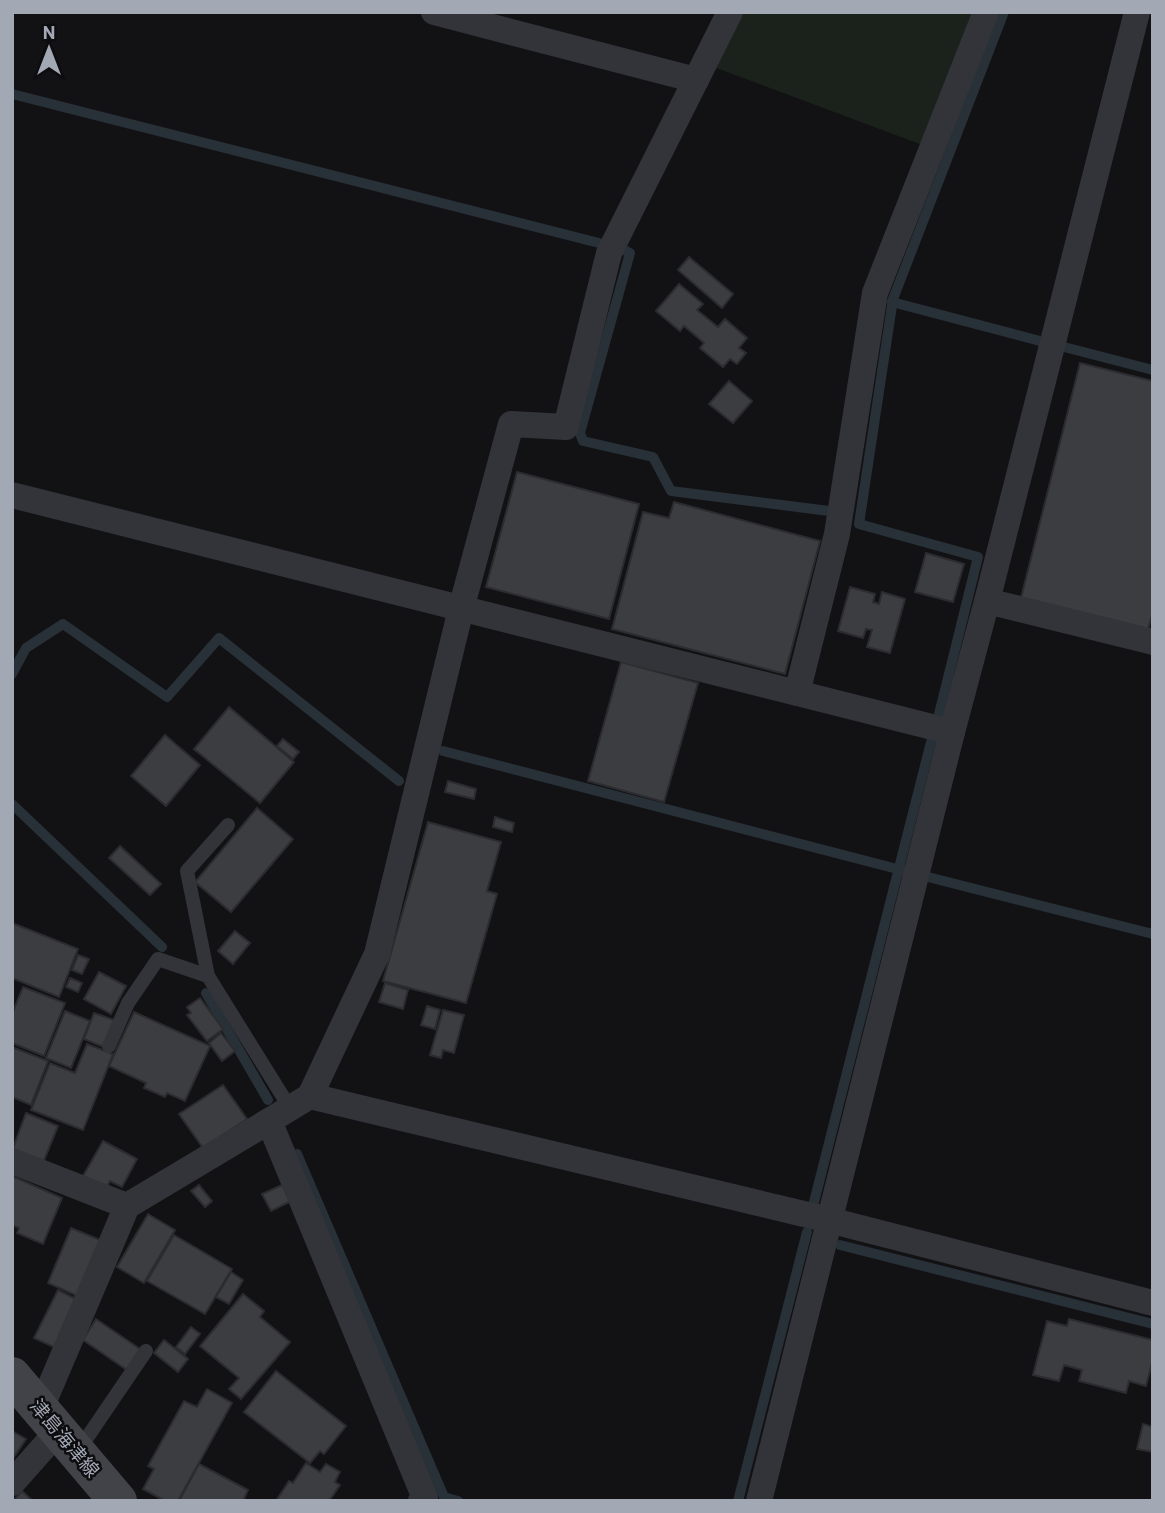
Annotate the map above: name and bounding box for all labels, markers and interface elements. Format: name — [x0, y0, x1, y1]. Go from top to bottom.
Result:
north arrow — [14, 14, 84, 84]
text: N — [43, 20, 55, 43]
street label: 津島海津線 — [26, 1394, 105, 1481]

